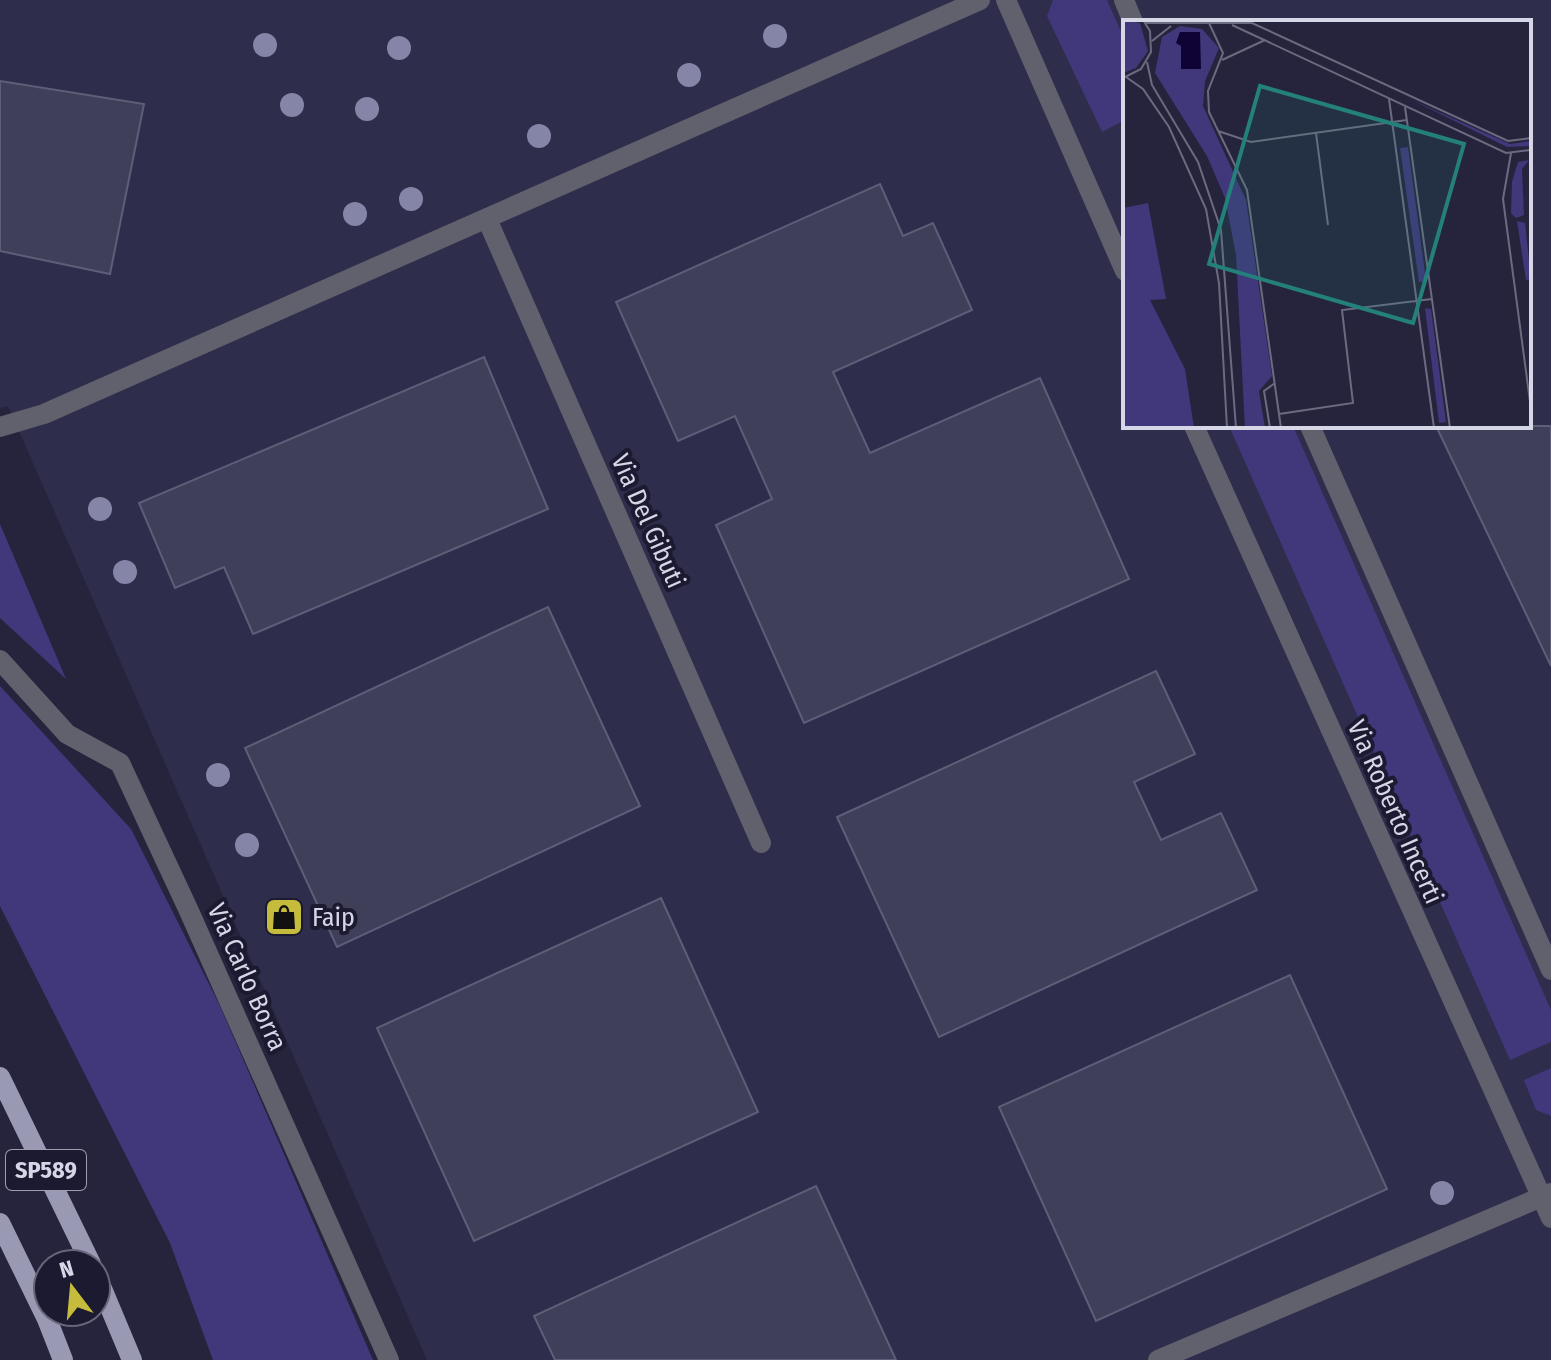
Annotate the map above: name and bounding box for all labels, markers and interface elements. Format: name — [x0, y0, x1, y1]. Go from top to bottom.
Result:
inset map — [1123, 20, 1531, 428]
street label: Via Del Gibuti — [605, 449, 691, 593]
street label: Via Roberto Incerti — [1341, 715, 1449, 909]
shop icon: Faip — [263, 896, 305, 938]
street label: Via Carlo Borra — [201, 899, 293, 1055]
place label: Faip — [312, 902, 355, 933]
road number: SP589 — [6, 1150, 86, 1190]
north arrow — [32, 1248, 112, 1328]
text: N — [57, 1254, 77, 1284]

